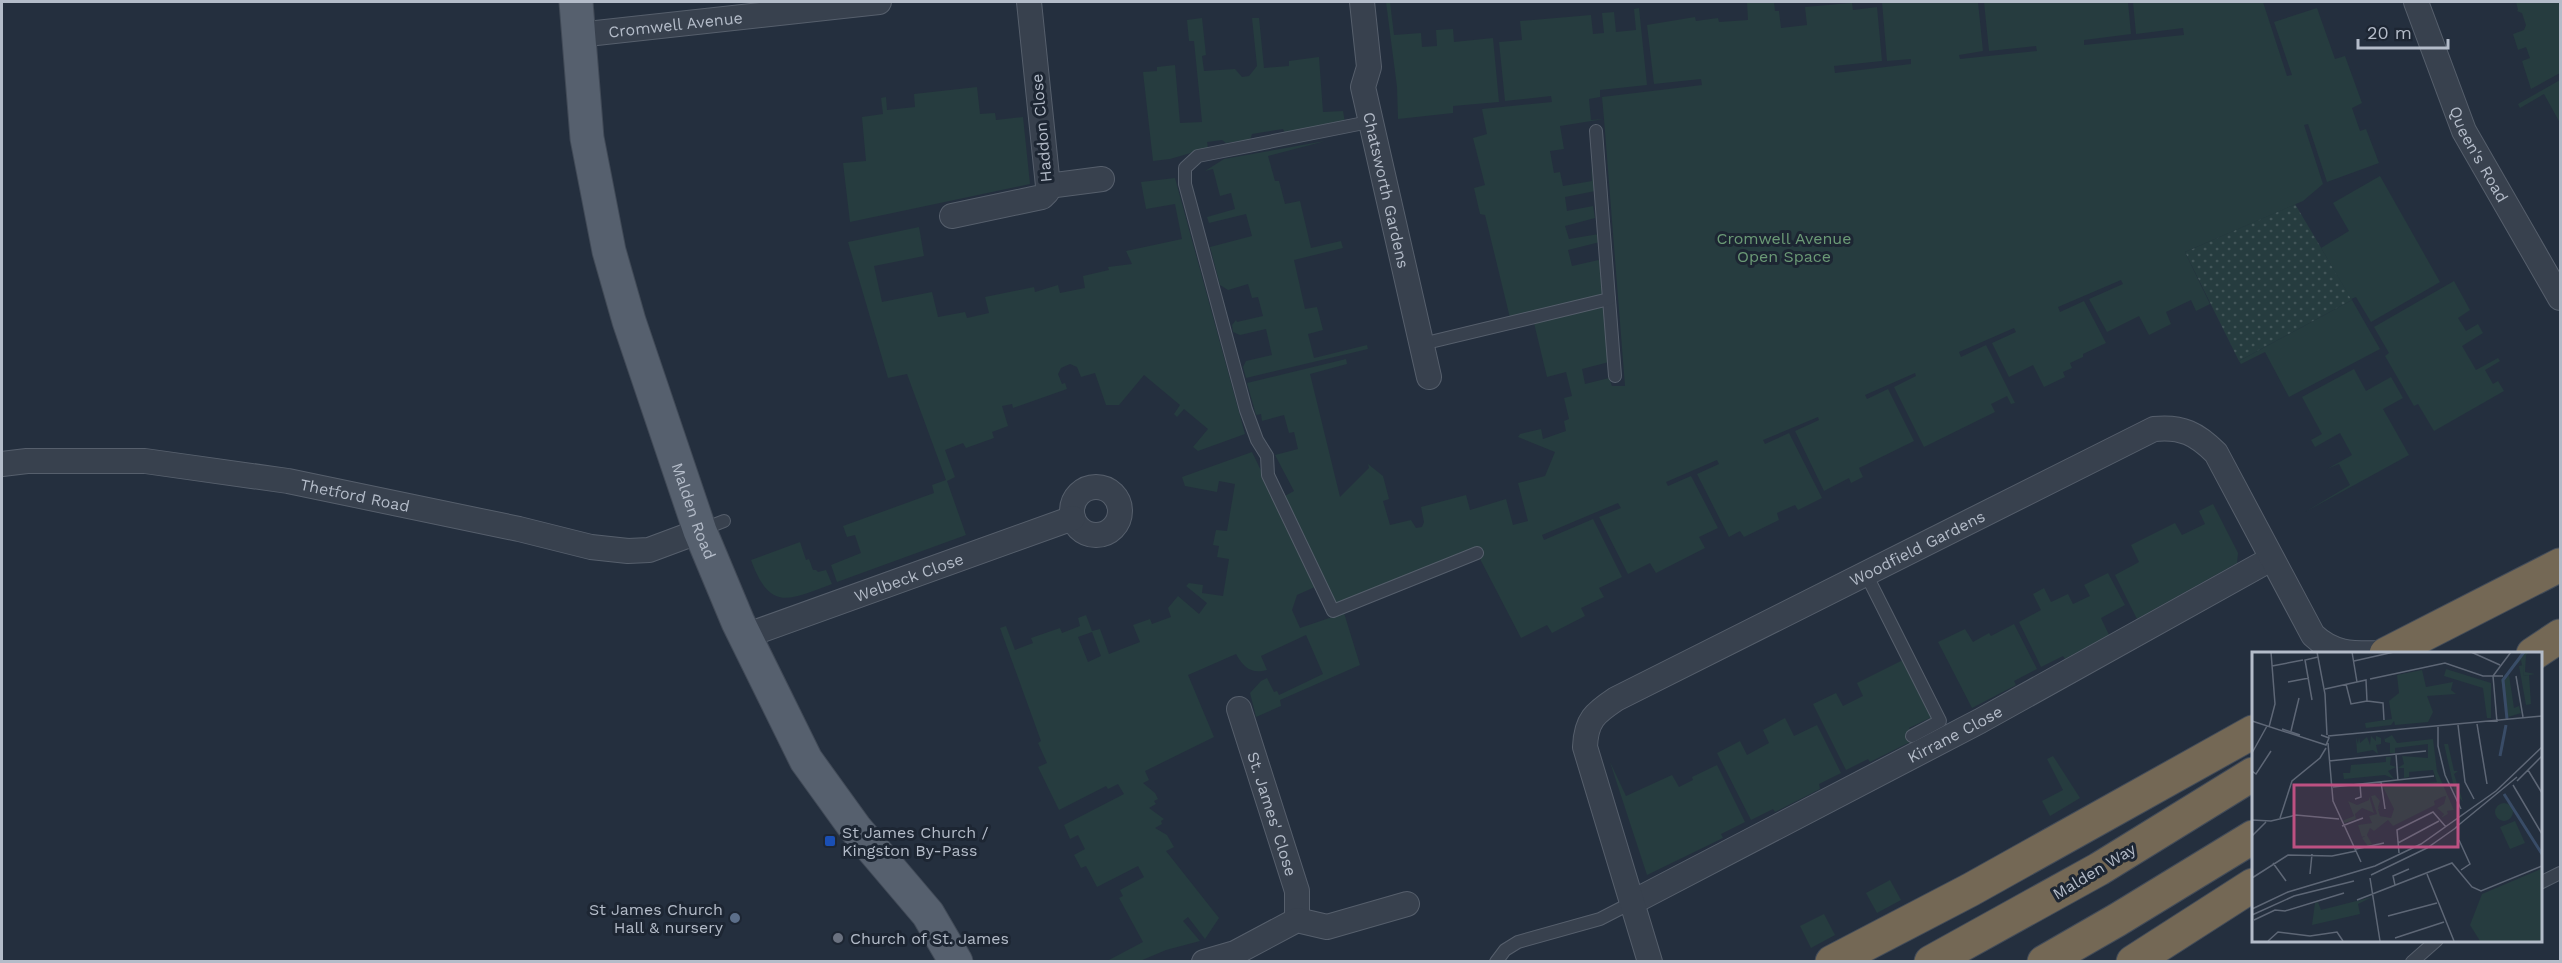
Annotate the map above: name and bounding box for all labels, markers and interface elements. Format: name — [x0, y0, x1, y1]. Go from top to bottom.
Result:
street label: Cromwell Avenue — [607, 8, 744, 42]
scale bar — [2358, 12, 2448, 50]
text: 20 m — [2367, 22, 2412, 43]
street label: Haddon Close — [1027, 73, 1056, 183]
street label: Queen's Road — [2446, 104, 2512, 206]
street label: Chatsworth Gardens — [1359, 110, 1413, 270]
park label: Cromwell Avenue Open Space — [1717, 229, 1851, 266]
street label: Malden Road — [668, 460, 720, 562]
street label: Thetford Road — [299, 475, 411, 516]
street label: Woodfield Gardens — [1847, 506, 1988, 590]
street label: Welbeck Close — [852, 549, 966, 606]
inset map — [2252, 652, 2541, 942]
street label: Kirrane Close — [1904, 702, 2006, 767]
street label: St. James' Close — [1243, 749, 1301, 878]
place label: St James Church / Kingston By-Pass — [842, 823, 989, 860]
marker: St James Church / Kingston By-Pass — [823, 834, 837, 848]
street label: Malden Way — [2049, 839, 2140, 904]
place label: St James Church Hall & nursery — [589, 900, 724, 937]
marker: St James Church Hall & nursery — [728, 911, 742, 925]
place label: Church of St. James — [850, 929, 1009, 948]
marker: Church of St. James — [831, 931, 845, 945]

